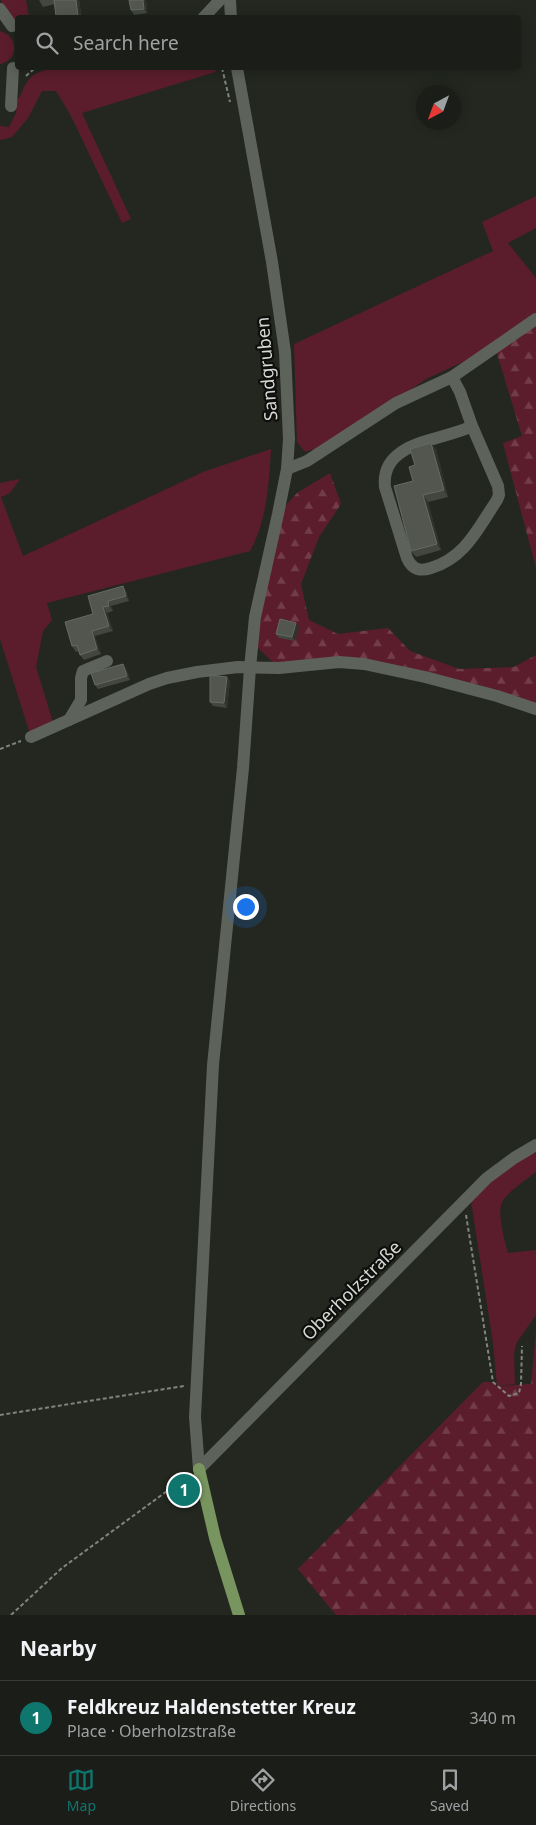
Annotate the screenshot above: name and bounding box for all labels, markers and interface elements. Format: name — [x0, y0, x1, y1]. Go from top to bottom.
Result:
search box — [15, 15, 521, 70]
icon: search — [33, 29, 61, 57]
text: Search here — [73, 30, 179, 56]
north arrow — [416, 85, 461, 130]
street label: Sandgruben — [250, 316, 282, 422]
your location — [233, 894, 259, 920]
street label: Oberholzstraße — [296, 1235, 406, 1345]
pin: 1 — [168, 1471, 200, 1509]
text: Nearby — [20, 1634, 96, 1662]
text: Feldkreuz Haldenstetter Kreuz — [67, 1694, 356, 1720]
text: 1 — [31, 1707, 41, 1729]
text: 340 m — [469, 1707, 516, 1729]
text: Place · Oberholzstraße — [67, 1720, 236, 1742]
tab: Map — [67, 1766, 96, 1815]
tab: Directions — [230, 1766, 296, 1815]
tab: Saved — [430, 1766, 469, 1815]

